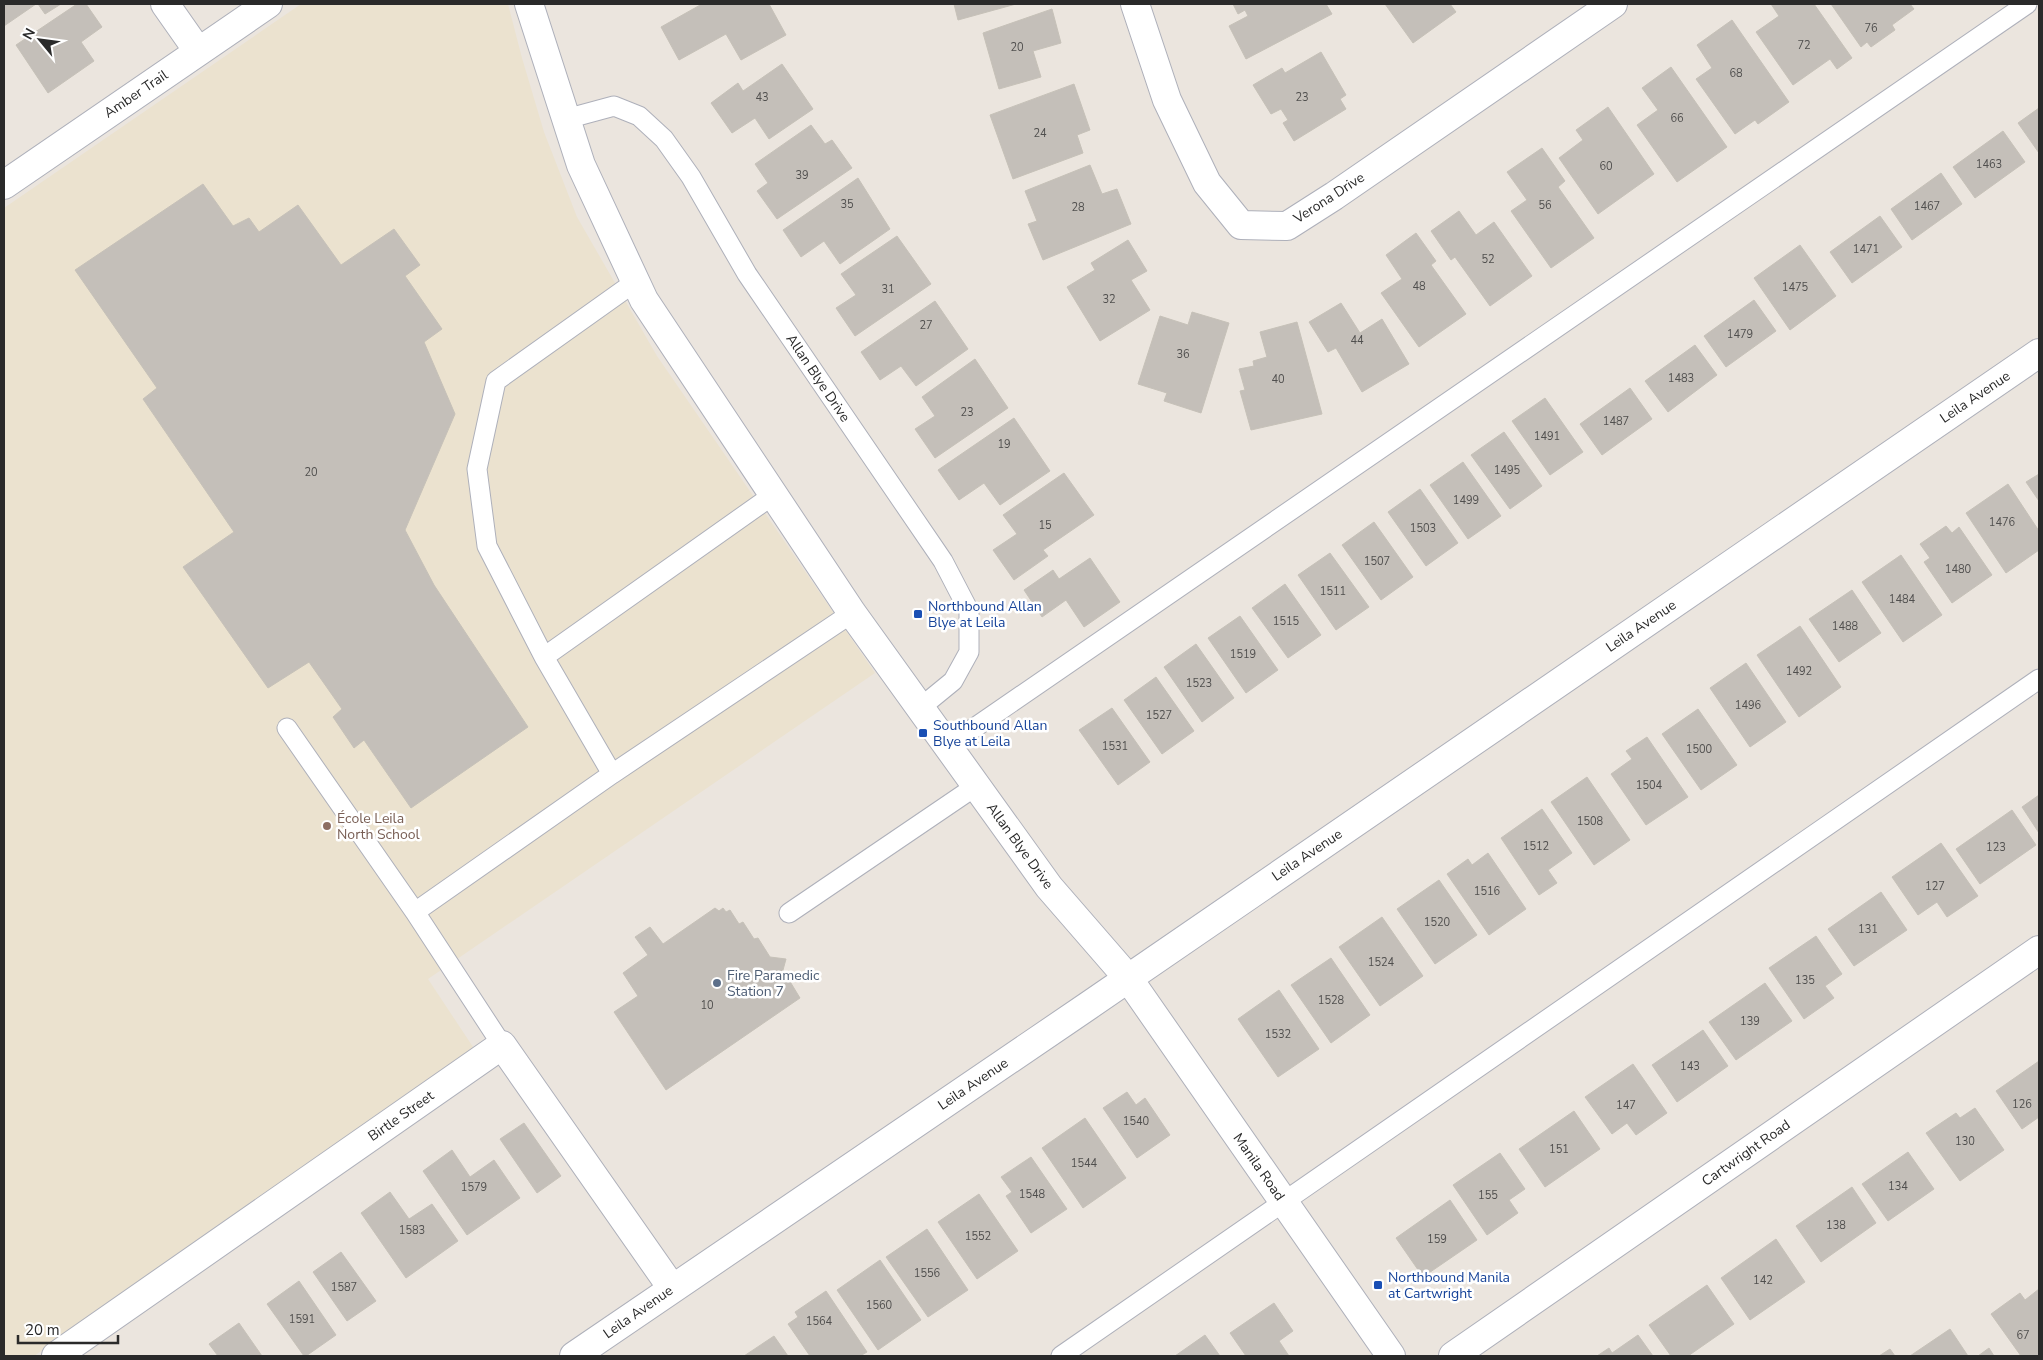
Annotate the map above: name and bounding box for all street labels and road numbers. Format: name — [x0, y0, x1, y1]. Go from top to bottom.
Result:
street label: Amber Trail — [100, 65, 172, 122]
street label: Verona Drive — [1289, 168, 1368, 229]
street label: Allan Blye Drive — [782, 330, 854, 426]
street label: Leila Avenue — [1936, 366, 2014, 428]
street label: Leila Avenue — [1602, 595, 1680, 657]
street label: Allan Blye Drive — [982, 799, 1058, 893]
street label: Leila Avenue — [1268, 824, 1346, 886]
street label: Leila Avenue — [934, 1053, 1012, 1115]
street label: Birtle Street — [364, 1086, 438, 1146]
street label: Cartwright Road — [1698, 1115, 1794, 1191]
street label: Manila Road — [1229, 1129, 1289, 1205]
street label: Leila Avenue — [599, 1281, 677, 1343]

